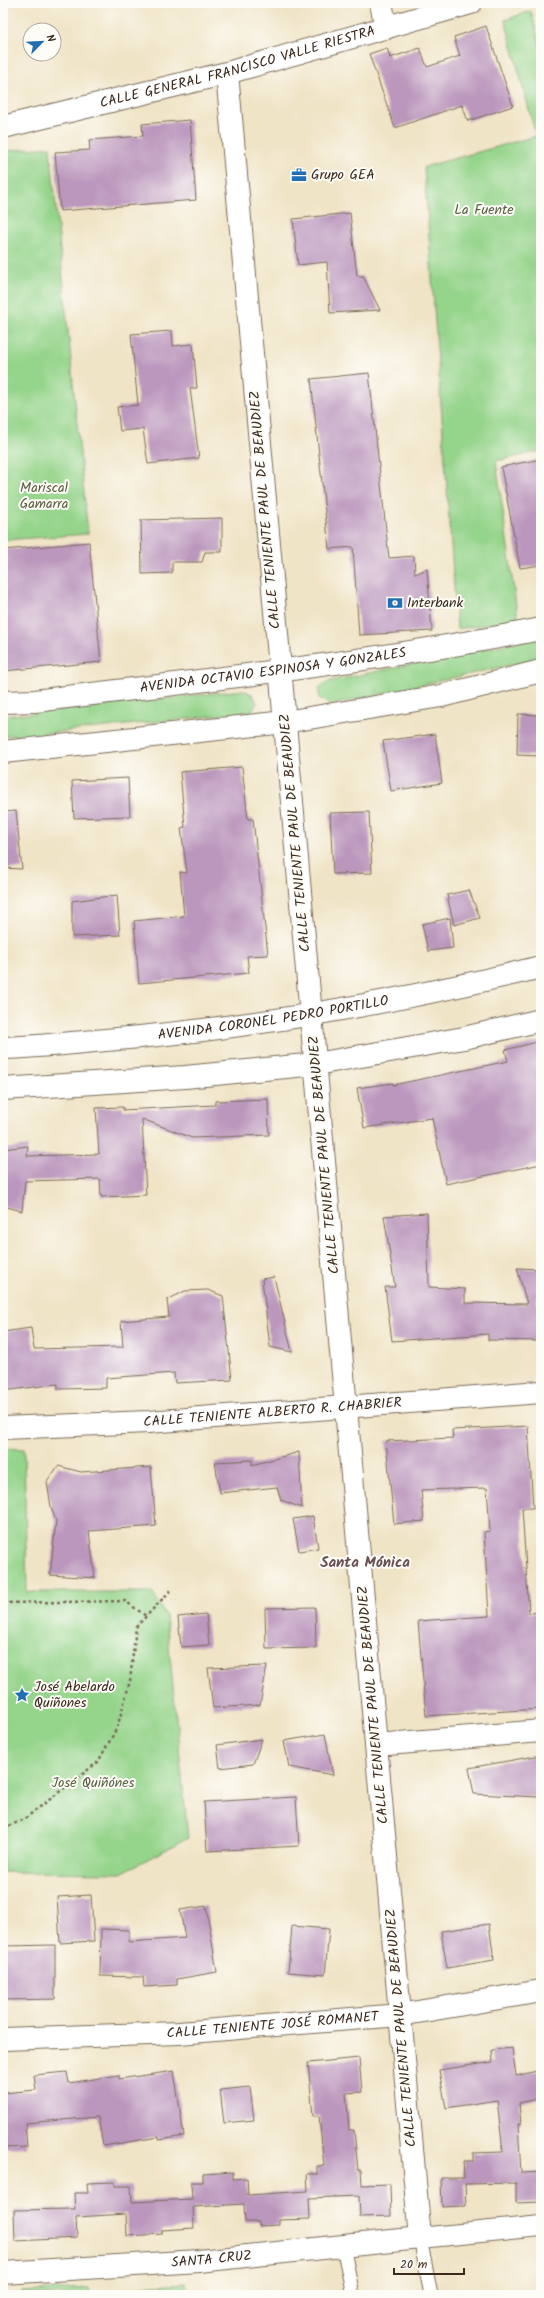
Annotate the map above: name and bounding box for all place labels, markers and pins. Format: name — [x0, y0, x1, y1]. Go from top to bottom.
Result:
place label: Grupo GEA — [311, 164, 375, 186]
office icon: Grupo GEA — [290, 166, 308, 184]
place label: Interbank — [407, 592, 464, 614]
bank icon: Interbank — [386, 594, 404, 612]
place label: José Abelardo Quiñones — [34, 1676, 115, 1714]
place icon: José Abelardo Quiñones — [13, 1686, 31, 1704]

